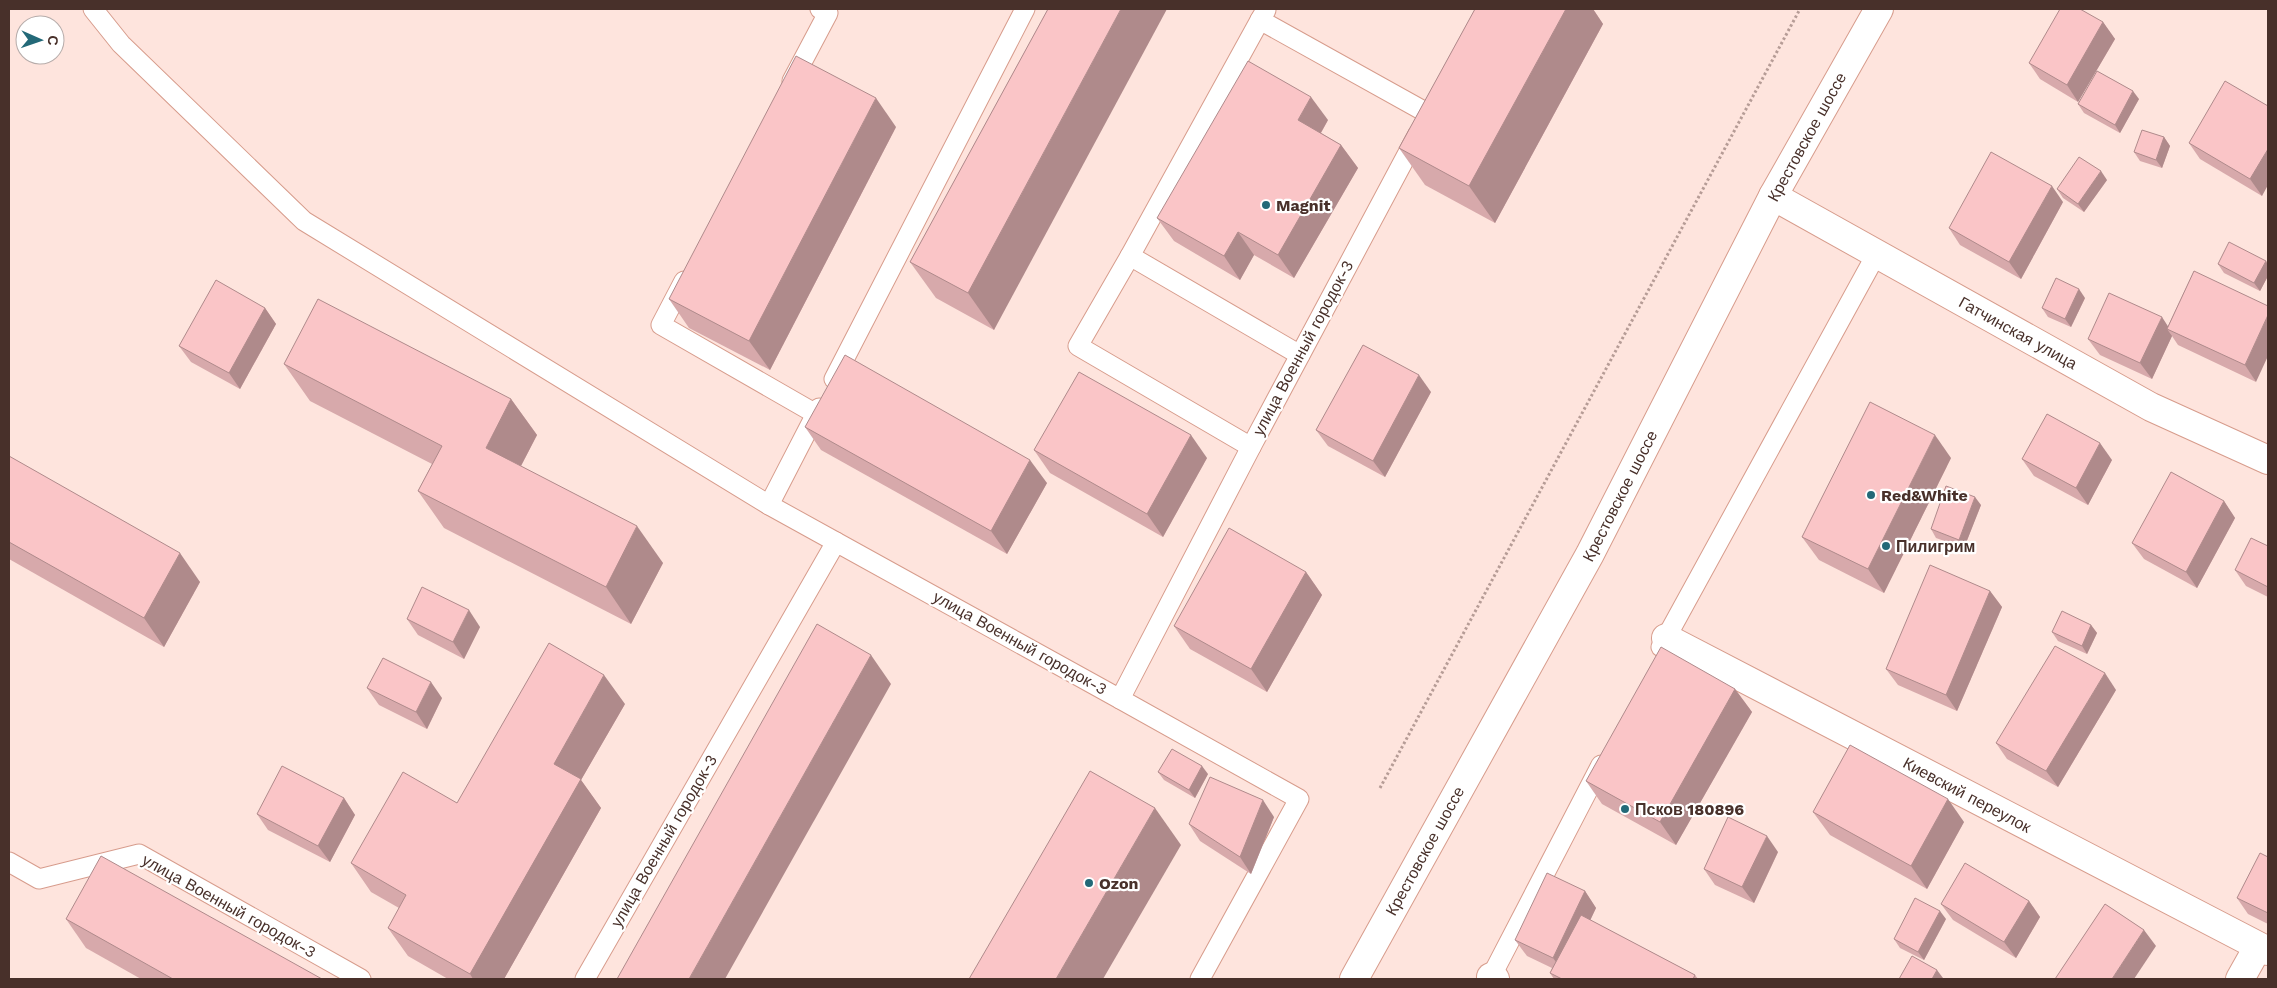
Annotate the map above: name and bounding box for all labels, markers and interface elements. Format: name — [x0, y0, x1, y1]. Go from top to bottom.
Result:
north arrow — [15, 15, 65, 65]
text: С — [45, 35, 61, 46]
street label: Крестовское шоссе — [1764, 69, 1850, 205]
place label: Magnit — [1276, 196, 1330, 215]
marker: Magnit — [1260, 199, 1272, 211]
street label: улица Военный городок-3 — [1249, 257, 1357, 439]
street label: Гатчинская улица — [1956, 293, 2080, 373]
street label: Крестовское шоссе — [1579, 427, 1661, 565]
place label: Red&White — [1881, 486, 1968, 505]
marker: Red&White — [1865, 489, 1877, 501]
place label: Пилигрим — [1896, 537, 1975, 556]
marker: Пилигрим — [1880, 540, 1892, 552]
street label: улица Военный городок-3 — [930, 587, 1110, 699]
street label: улица Военный городок-3 — [607, 751, 721, 931]
street label: Киевский переулок — [1900, 753, 2035, 837]
street label: Крестовское шоссе — [1382, 783, 1468, 919]
place label: Псков 180896 — [1635, 800, 1744, 819]
marker: Псков 180896 — [1619, 803, 1631, 815]
street label: улица Военный городок-3 — [139, 850, 319, 962]
place label: Ozon — [1099, 874, 1138, 893]
marker: Ozon — [1083, 877, 1095, 889]

